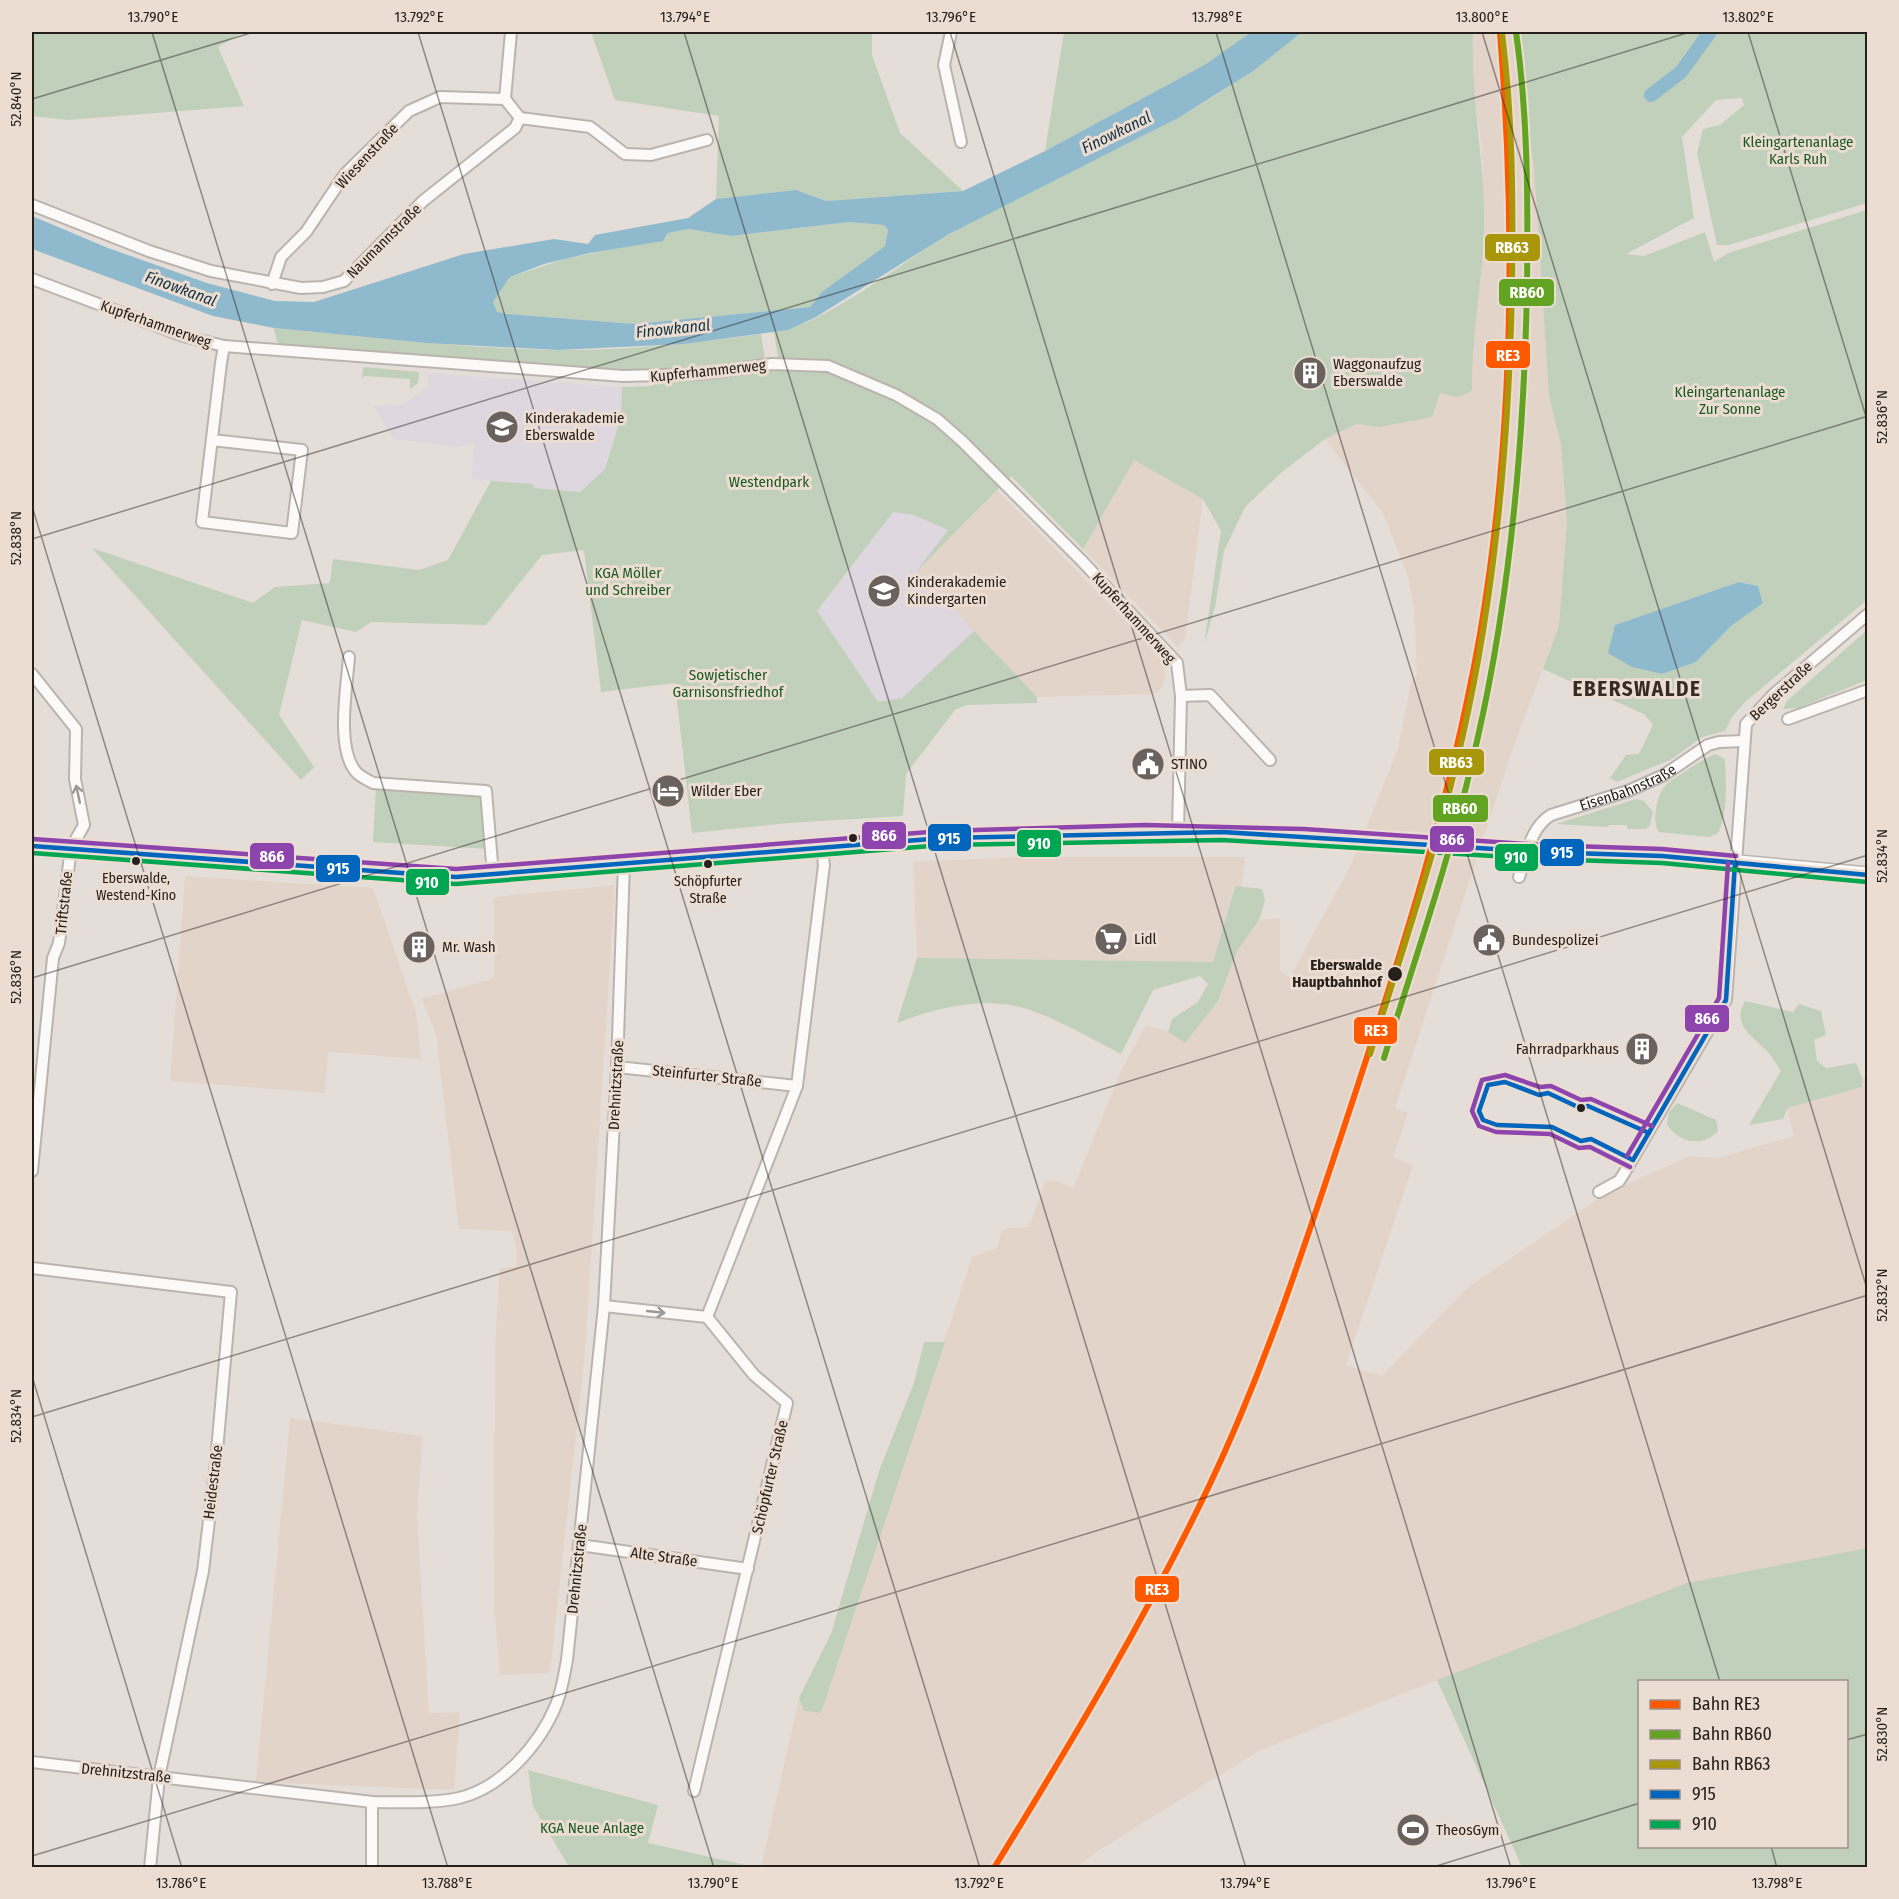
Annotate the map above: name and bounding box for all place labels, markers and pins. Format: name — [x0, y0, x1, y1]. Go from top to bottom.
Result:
building icon: Waggonaufzug Eberswalde — [1292, 355, 1328, 391]
place label: Waggonaufzug Eberswalde — [1333, 355, 1421, 390]
school or university icon: Kinderakademie Eberswalde — [484, 409, 520, 445]
place label: Kinderakademie Eberswalde — [525, 409, 624, 444]
school or university icon: Kinderakademie Kindergarten — [866, 573, 902, 609]
place label: Kinderakademie Kindergarten — [907, 573, 1006, 608]
public building icon: STINO — [1130, 746, 1166, 782]
place label: STINO — [1171, 755, 1208, 773]
hotel icon: Wilder Eber — [650, 773, 686, 809]
place label: Wilder Eber — [691, 782, 763, 800]
unlabelled marker — [847, 832, 859, 844]
marker: Eberswalde, Westend-Kino — [130, 855, 142, 867]
marker: Schöpfurter Straße — [702, 858, 714, 870]
place label: Eberswalde, Westend-Kino — [96, 870, 176, 904]
place label: Schöpfurter Straße — [674, 873, 742, 907]
supermarket icon: Lidl — [1093, 921, 1129, 957]
public building icon: Bundespolizei — [1471, 922, 1507, 958]
building icon: Mr. Wash — [401, 929, 437, 965]
place label: Lidl — [1134, 930, 1156, 948]
place label: Bundespolizei — [1512, 931, 1598, 949]
place label: Mr. Wash — [442, 938, 496, 956]
place label: Eberswalde Hauptbahnhof — [1292, 956, 1383, 991]
marker: Eberswalde Hauptbahnhof — [1386, 965, 1404, 983]
building icon: Fahrradparkhaus — [1624, 1031, 1660, 1067]
place label: Fahrradparkhaus — [1516, 1040, 1619, 1058]
unlabelled marker — [1575, 1102, 1587, 1114]
sports icon: TheosGym — [1395, 1812, 1431, 1848]
place label: TheosGym — [1436, 1821, 1499, 1839]

